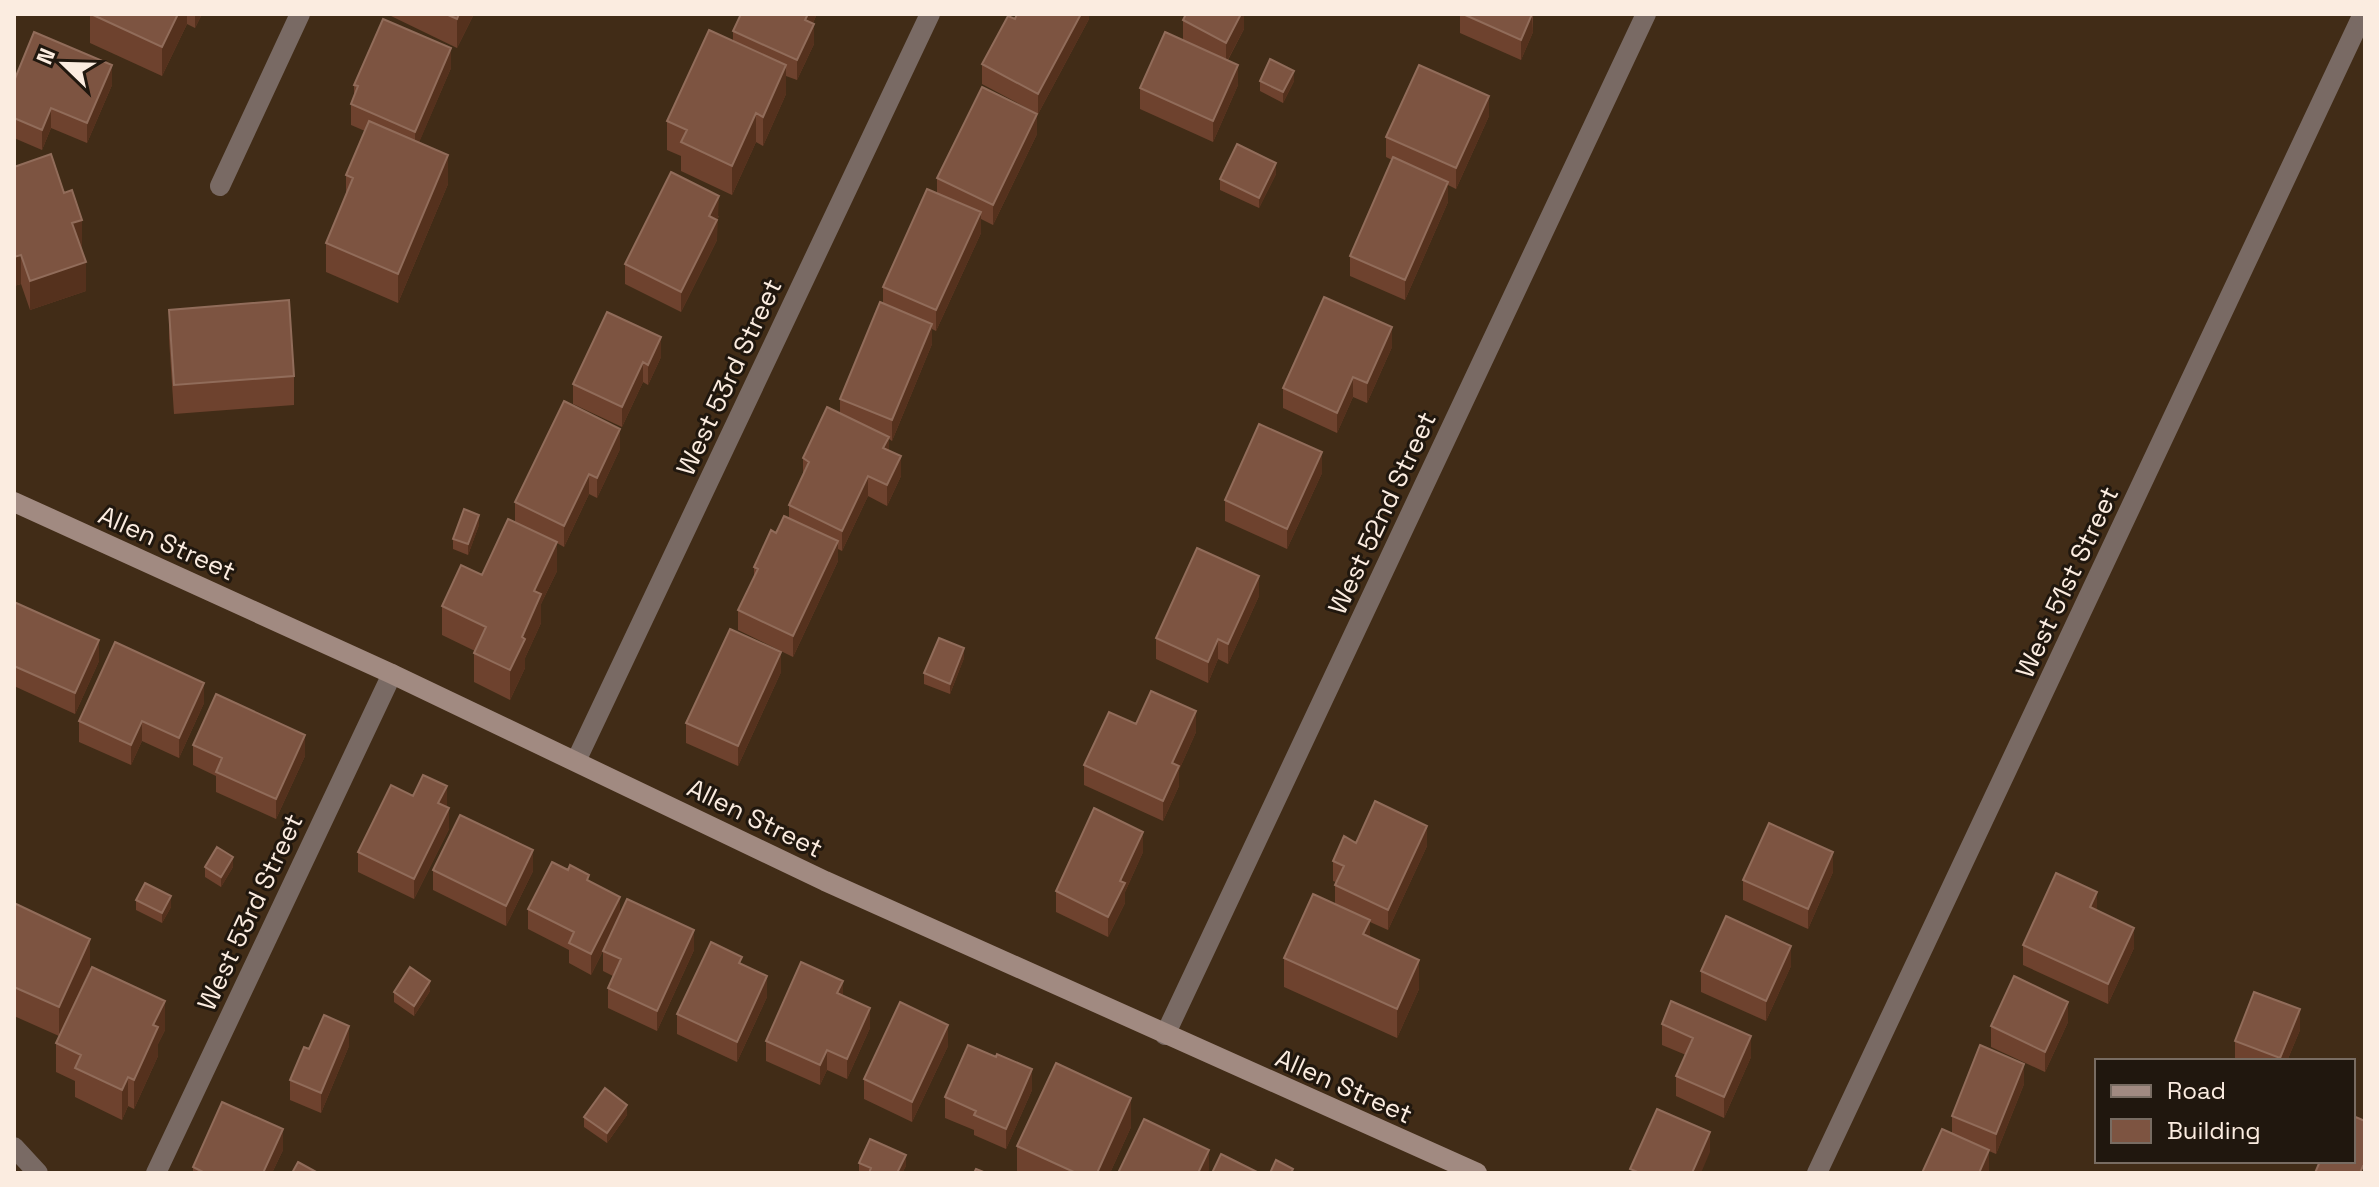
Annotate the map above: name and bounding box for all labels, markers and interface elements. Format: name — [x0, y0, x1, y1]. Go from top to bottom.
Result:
north arrow — [24, 24, 104, 104]
text: N — [30, 44, 61, 68]
street label: West 53rd Street — [669, 273, 789, 481]
street label: West 52nd Street — [1320, 406, 1444, 620]
street label: West 51st Street — [2008, 481, 2126, 683]
street label: Allen Street — [93, 498, 241, 588]
street label: Allen Street — [682, 771, 828, 865]
street label: West 53rd Street — [190, 808, 310, 1016]
street label: Allen Street — [1270, 1041, 1418, 1131]
legend — [2095, 1059, 2355, 1163]
text: Road — [2167, 1075, 2226, 1106]
text: Building — [2167, 1115, 2261, 1146]

